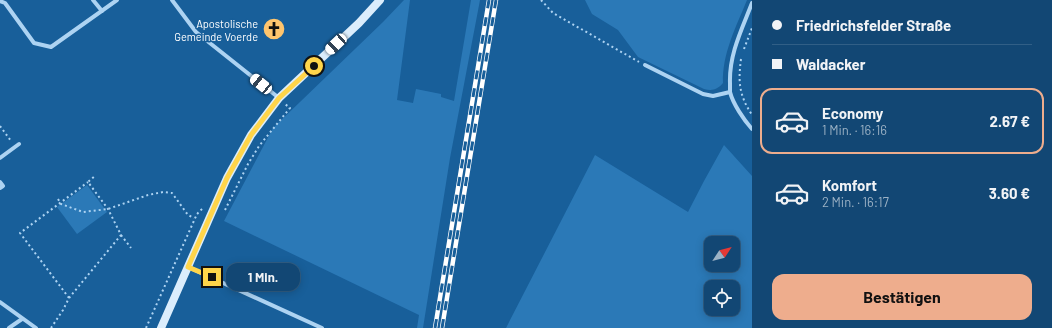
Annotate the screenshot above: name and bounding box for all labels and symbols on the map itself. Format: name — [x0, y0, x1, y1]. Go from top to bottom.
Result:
church icon: Apostolische Gemeinde Voerde — [261, 16, 287, 42]
place label: Apostolische Gemeinde Voerde — [174, 17, 258, 43]
car — [323, 31, 349, 57]
route start — [305, 57, 323, 75]
car — [248, 72, 274, 96]
north arrow — [704, 236, 740, 272]
callout: 1 Min. — [226, 263, 300, 291]
route end — [203, 268, 221, 286]

